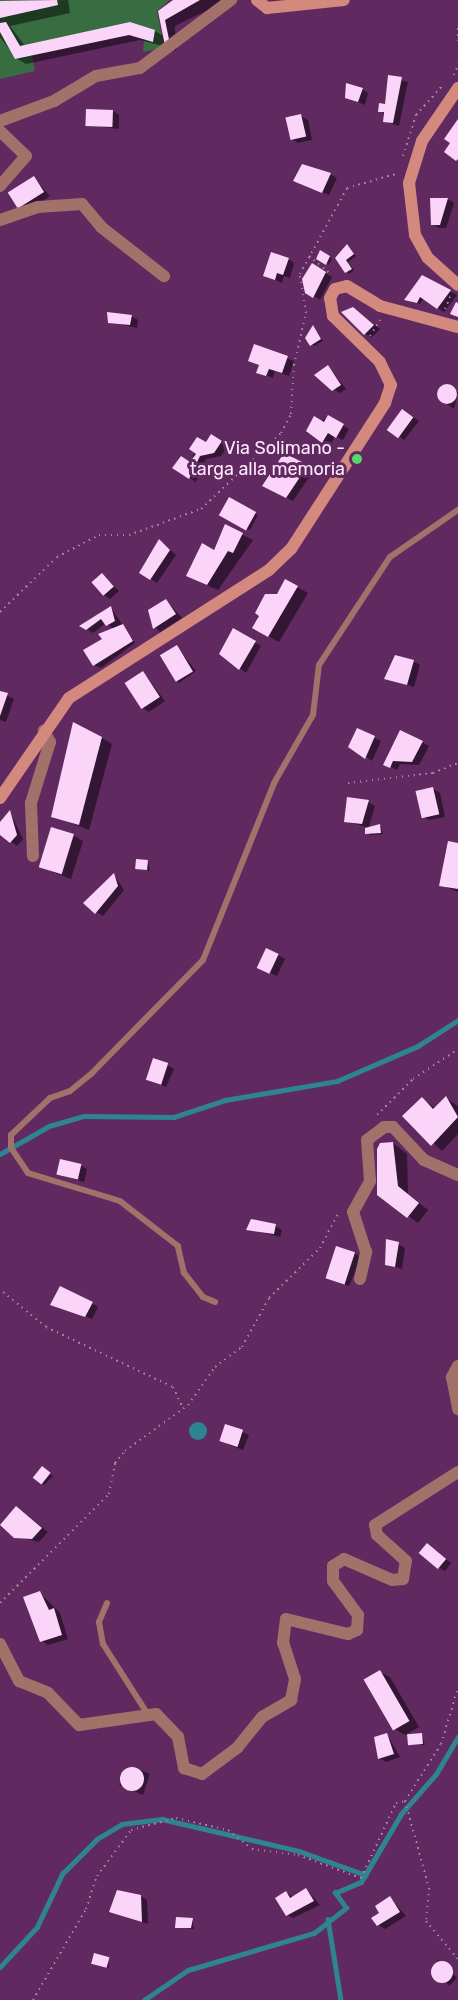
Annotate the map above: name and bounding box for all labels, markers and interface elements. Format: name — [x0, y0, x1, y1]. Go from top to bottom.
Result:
place label: Via Solimano - targa alla memoria — [190, 438, 345, 480]
marker: Via Solimano - targa alla memoria — [350, 452, 364, 466]

